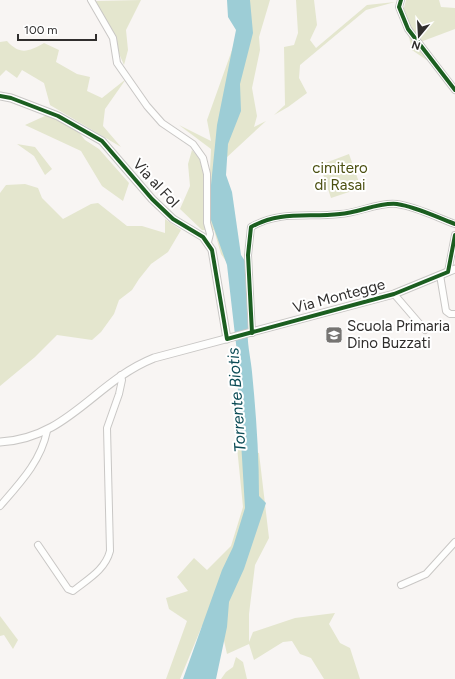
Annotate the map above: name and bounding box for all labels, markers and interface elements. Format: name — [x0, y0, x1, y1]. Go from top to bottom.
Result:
scale bar — [18, 16, 96, 42]
north arrow — [399, 16, 439, 56]
text: 100 m — [24, 23, 58, 37]
text: N — [410, 38, 422, 53]
street label: Via al Fol — [129, 155, 183, 211]
park label: cimitero di Rasai — [312, 159, 368, 194]
street label: Via Montegge — [291, 275, 387, 317]
place label: Scuola Primaria Dino Buzzati — [347, 317, 450, 352]
school or university icon: Scuola Primaria Dino Buzzati — [324, 325, 344, 345]
water label: Torrente Biotis — [223, 347, 250, 453]

